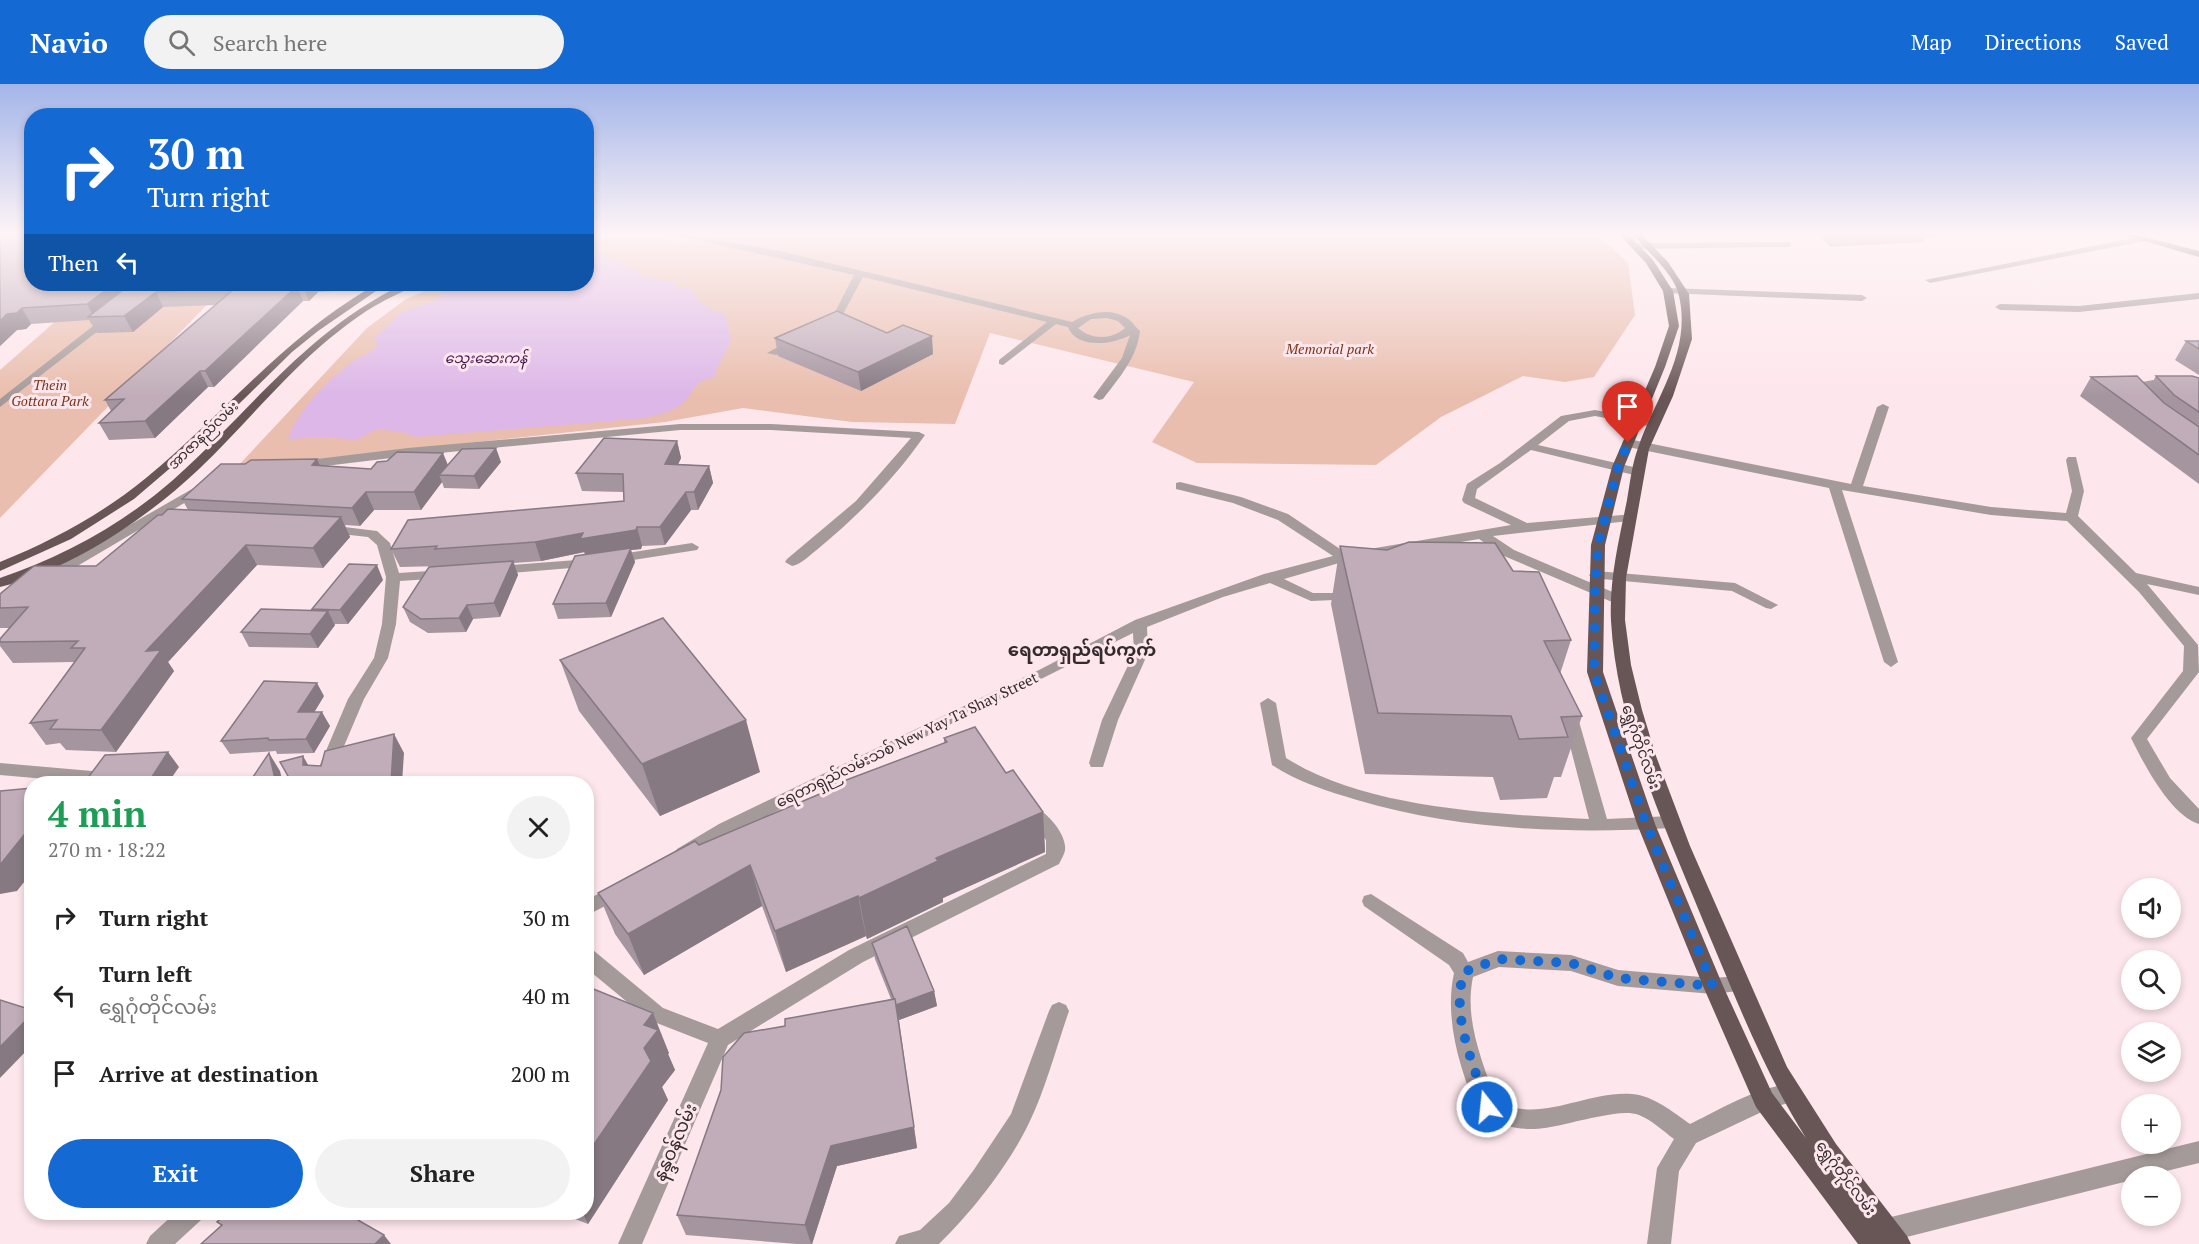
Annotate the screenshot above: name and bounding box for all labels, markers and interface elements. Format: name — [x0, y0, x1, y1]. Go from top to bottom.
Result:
search box — [144, 15, 564, 69]
text: Navio — [30, 24, 108, 61]
icon: search — [165, 26, 198, 59]
text: Search here — [213, 28, 327, 57]
text: Map — [1911, 28, 1952, 56]
text: Directions — [1985, 28, 2082, 56]
text: Saved — [2115, 28, 2169, 56]
text: 30 m — [147, 125, 245, 181]
icon: right — [48, 132, 126, 210]
text: Turn right — [147, 179, 270, 215]
icon: left — [111, 246, 144, 279]
text: Then — [48, 248, 99, 277]
park label: Memorial park — [1285, 339, 1374, 358]
water label: သွေးဆေးကန် — [445, 348, 530, 370]
park label: Thein Gottara Park — [11, 375, 89, 410]
pin — [1602, 381, 1653, 443]
icon: arrive — [1611, 390, 1644, 423]
street label: အာဇာနည်လမ်း — [163, 396, 244, 475]
district label: ရေတာရှည်ရပ်ကွက် — [1008, 637, 1156, 664]
street label: ရေတာရှည်လမ်းသစ် New Yay Ta Shay Street — [772, 667, 1043, 814]
street label: ရွှေဂုံတိုင်လမ်း — [1615, 702, 1666, 793]
text: 4 min — [48, 790, 146, 837]
button: close — [507, 796, 570, 859]
text: 270 m · 18:22 — [48, 836, 166, 863]
map controls — [2121, 878, 2181, 1226]
button: sound — [2121, 878, 2181, 938]
icon: right — [48, 901, 81, 934]
text: Turn right — [99, 903, 208, 932]
text: 30 m — [522, 903, 570, 932]
button: search — [2121, 950, 2181, 1010]
text: Turn left — [99, 959, 192, 988]
icon: left — [48, 979, 81, 1012]
text: 40 m — [522, 981, 570, 1010]
text: ရွှေဂုံတိုင်လမ်း — [99, 993, 217, 1020]
button: layers — [2121, 1022, 2181, 1082]
icon: arrive — [48, 1057, 81, 1090]
text: Arrive at destination — [99, 1059, 318, 1088]
text: 200 m — [510, 1059, 570, 1088]
position arrow — [1455, 1075, 1519, 1139]
button: + — [2121, 1094, 2181, 1154]
street label: နန္ဒဝန်လမ်း — [646, 1099, 706, 1186]
street label: ရွှေဂုံတိုင်လမ်း — [1810, 1136, 1881, 1221]
button: Exit — [48, 1139, 303, 1208]
button: Share — [315, 1139, 570, 1208]
button: − — [2121, 1166, 2181, 1226]

